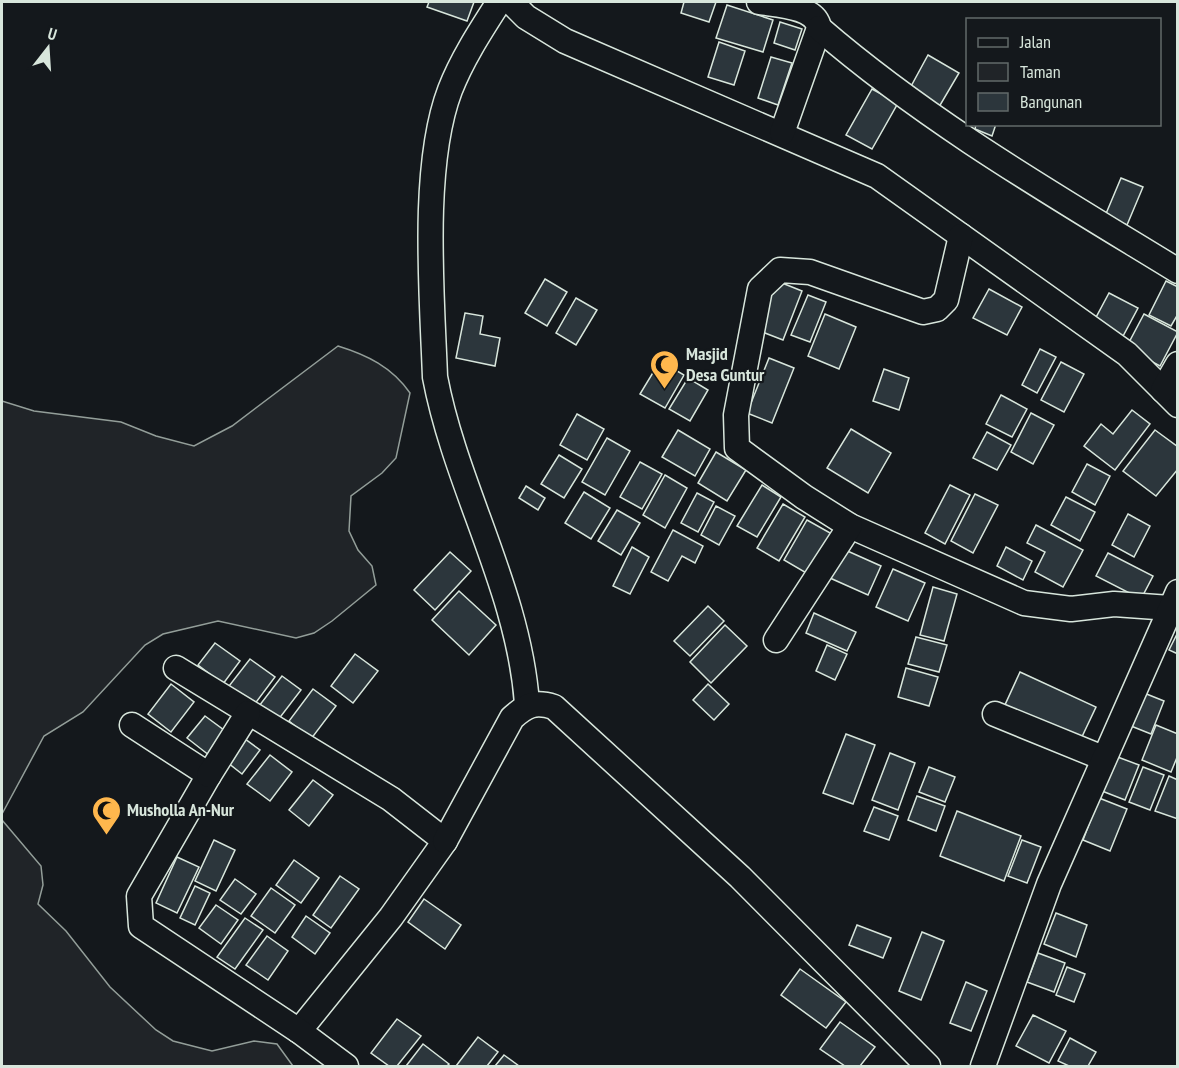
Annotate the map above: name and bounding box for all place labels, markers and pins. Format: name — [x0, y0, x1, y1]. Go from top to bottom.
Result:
place label: Masjid Desa Guntur — [686, 342, 765, 386]
mosque icon: Masjid Desa Guntur — [649, 348, 681, 390]
mosque icon: Musholla An-Nur — [90, 794, 122, 836]
place label: Musholla An-Nur — [127, 798, 235, 821]

